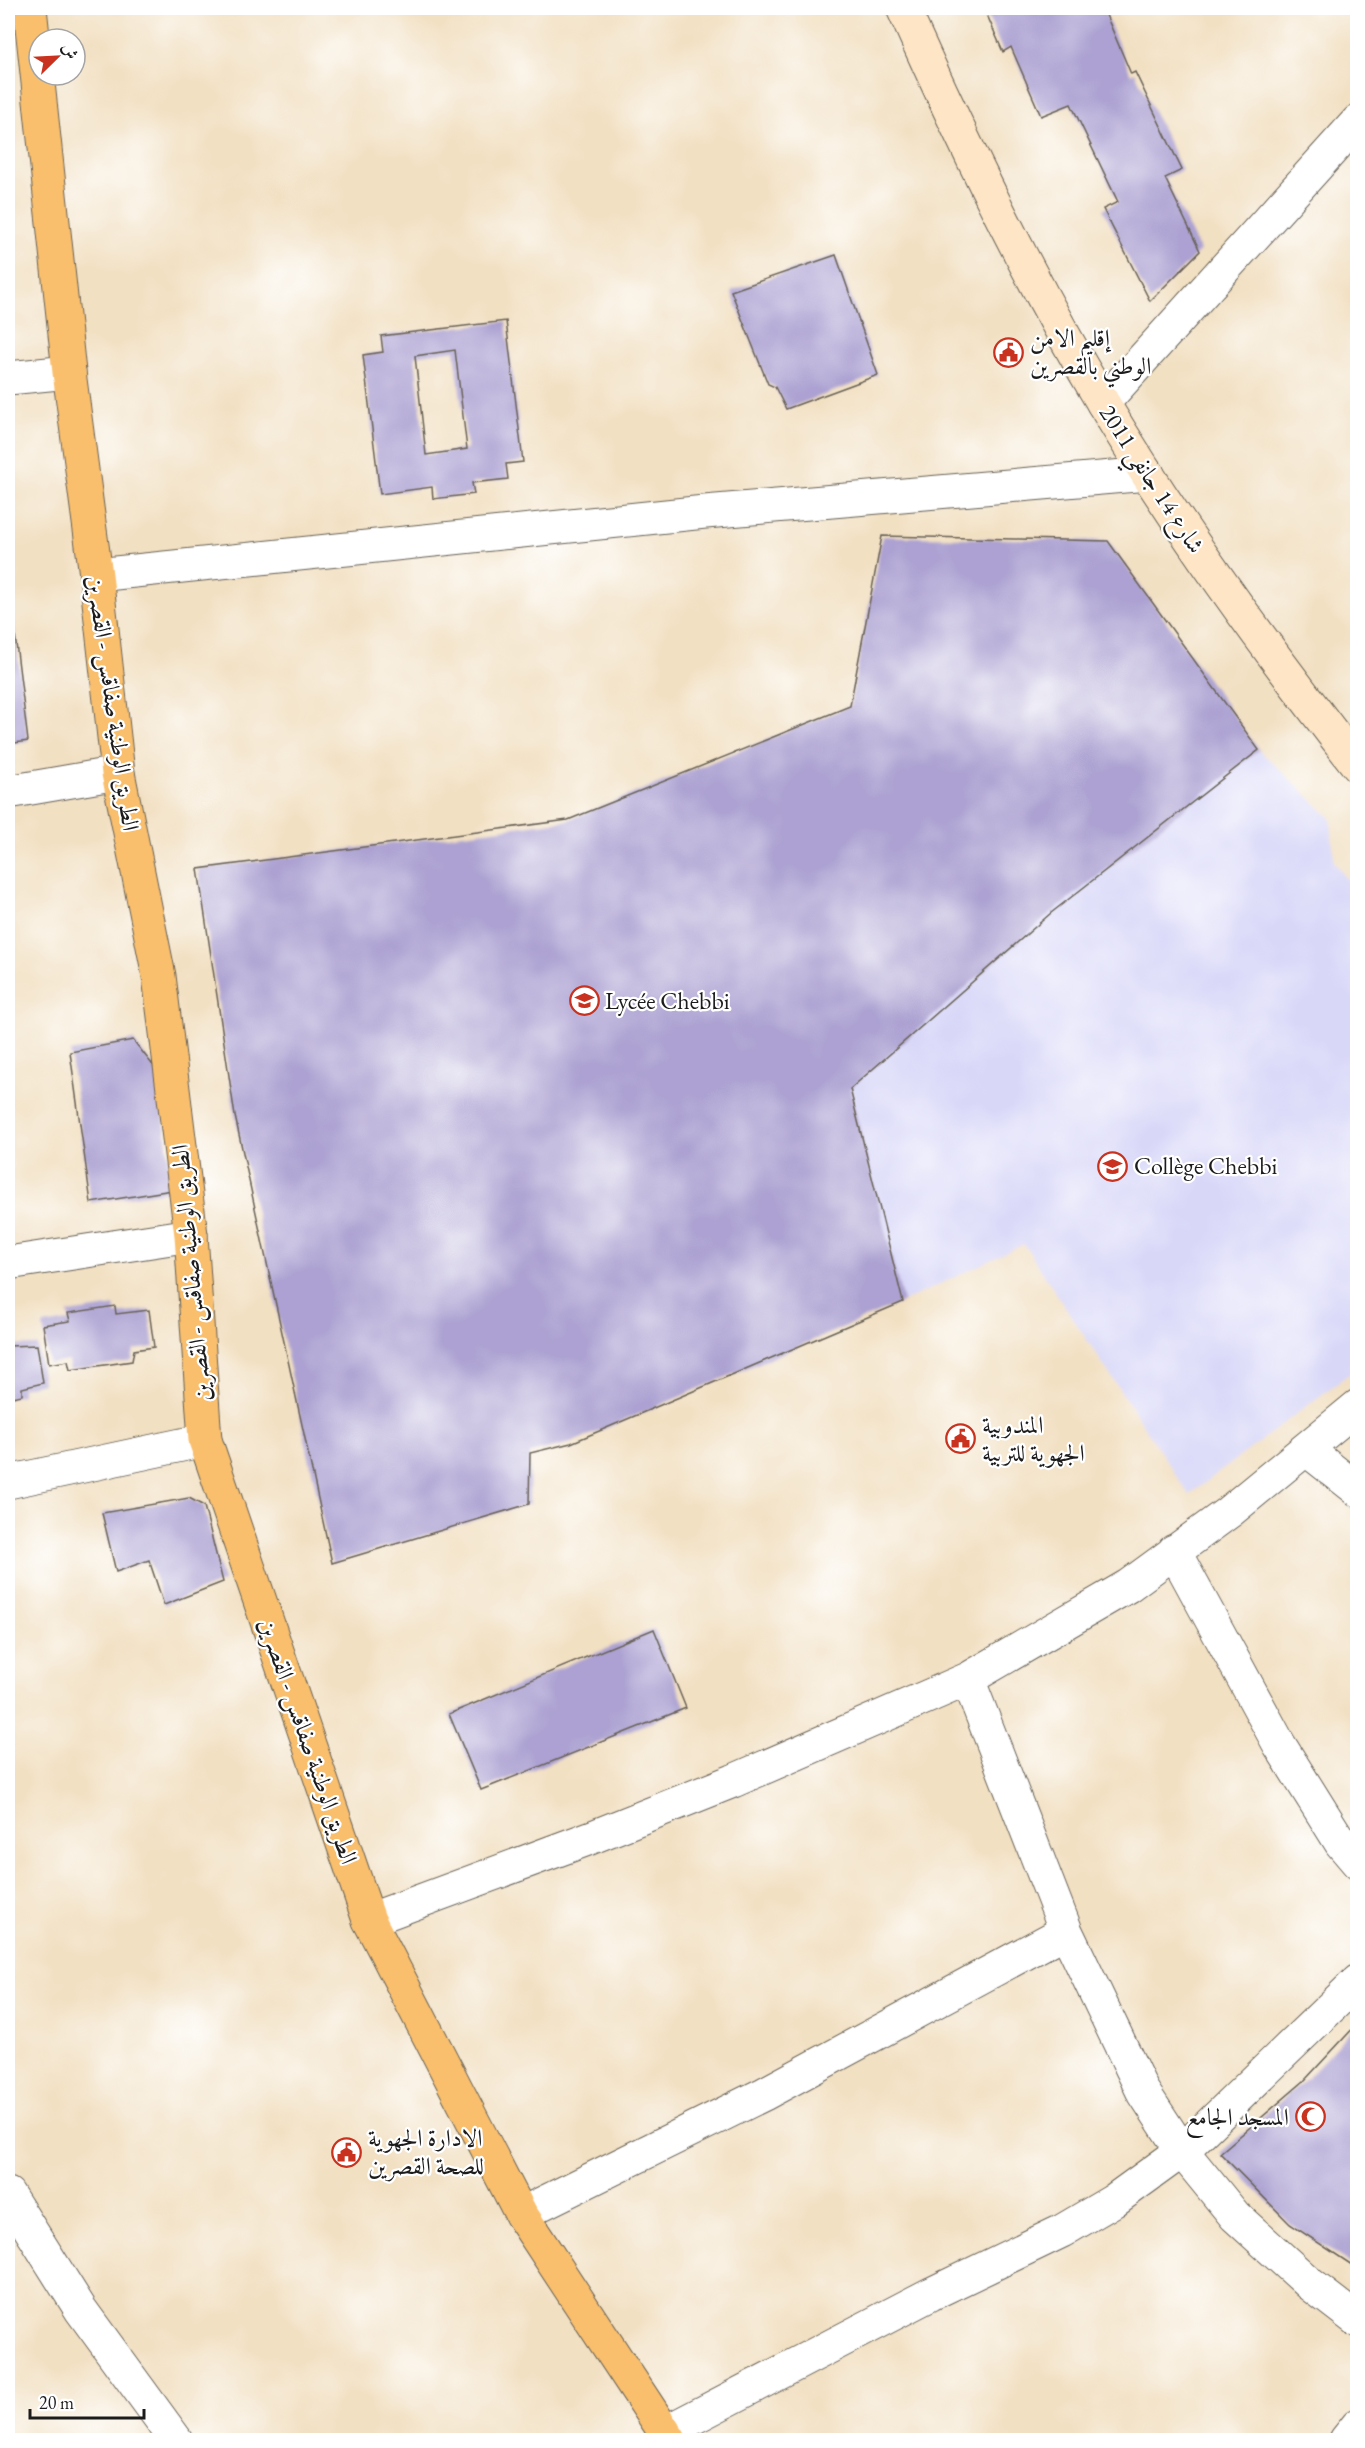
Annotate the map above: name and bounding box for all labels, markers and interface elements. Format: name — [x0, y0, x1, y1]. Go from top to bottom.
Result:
north arrow — [27, 27, 87, 87]
text: ش — [57, 40, 83, 63]
place label: إقليم الامن الوطني بالقصرين — [1030, 322, 1151, 388]
public building icon: إقليم الامن الوطني بالقصرين — [993, 336, 1025, 368]
street label: شارع 14 جانفي 2011 — [1086, 398, 1212, 563]
street label: الطريق الوطنية صفاقس - القصرين — [79, 573, 147, 833]
school or university icon: Lycée Chebbi — [568, 985, 600, 1017]
place label: Lycée Chebbi — [605, 985, 730, 1016]
street label: الطريق الوطنية صفاقس - القصرين — [164, 1143, 218, 1403]
school or university icon: Collège Chebbi — [1097, 1150, 1129, 1182]
place label: Collège Chebbi — [1134, 1150, 1278, 1181]
place label: المندوبية الجهوية للتربية — [982, 1409, 1085, 1468]
public building icon: المندوبية الجهوية للتربية — [945, 1423, 977, 1455]
street label: الطريق الوطنية صفاقس - القصرين — [251, 1614, 365, 1868]
place label: المسجد الجامع — [1186, 2101, 1289, 2139]
mosque icon: المسجد الجامع — [1294, 2101, 1326, 2133]
place label: الادارة الجهوية للصحة القصرين — [368, 2122, 484, 2182]
public building icon: الادارة الجهوية للصحة القصرين — [331, 2136, 363, 2168]
scale bar — [30, 2382, 144, 2420]
text: 20 m — [39, 2391, 74, 2414]

